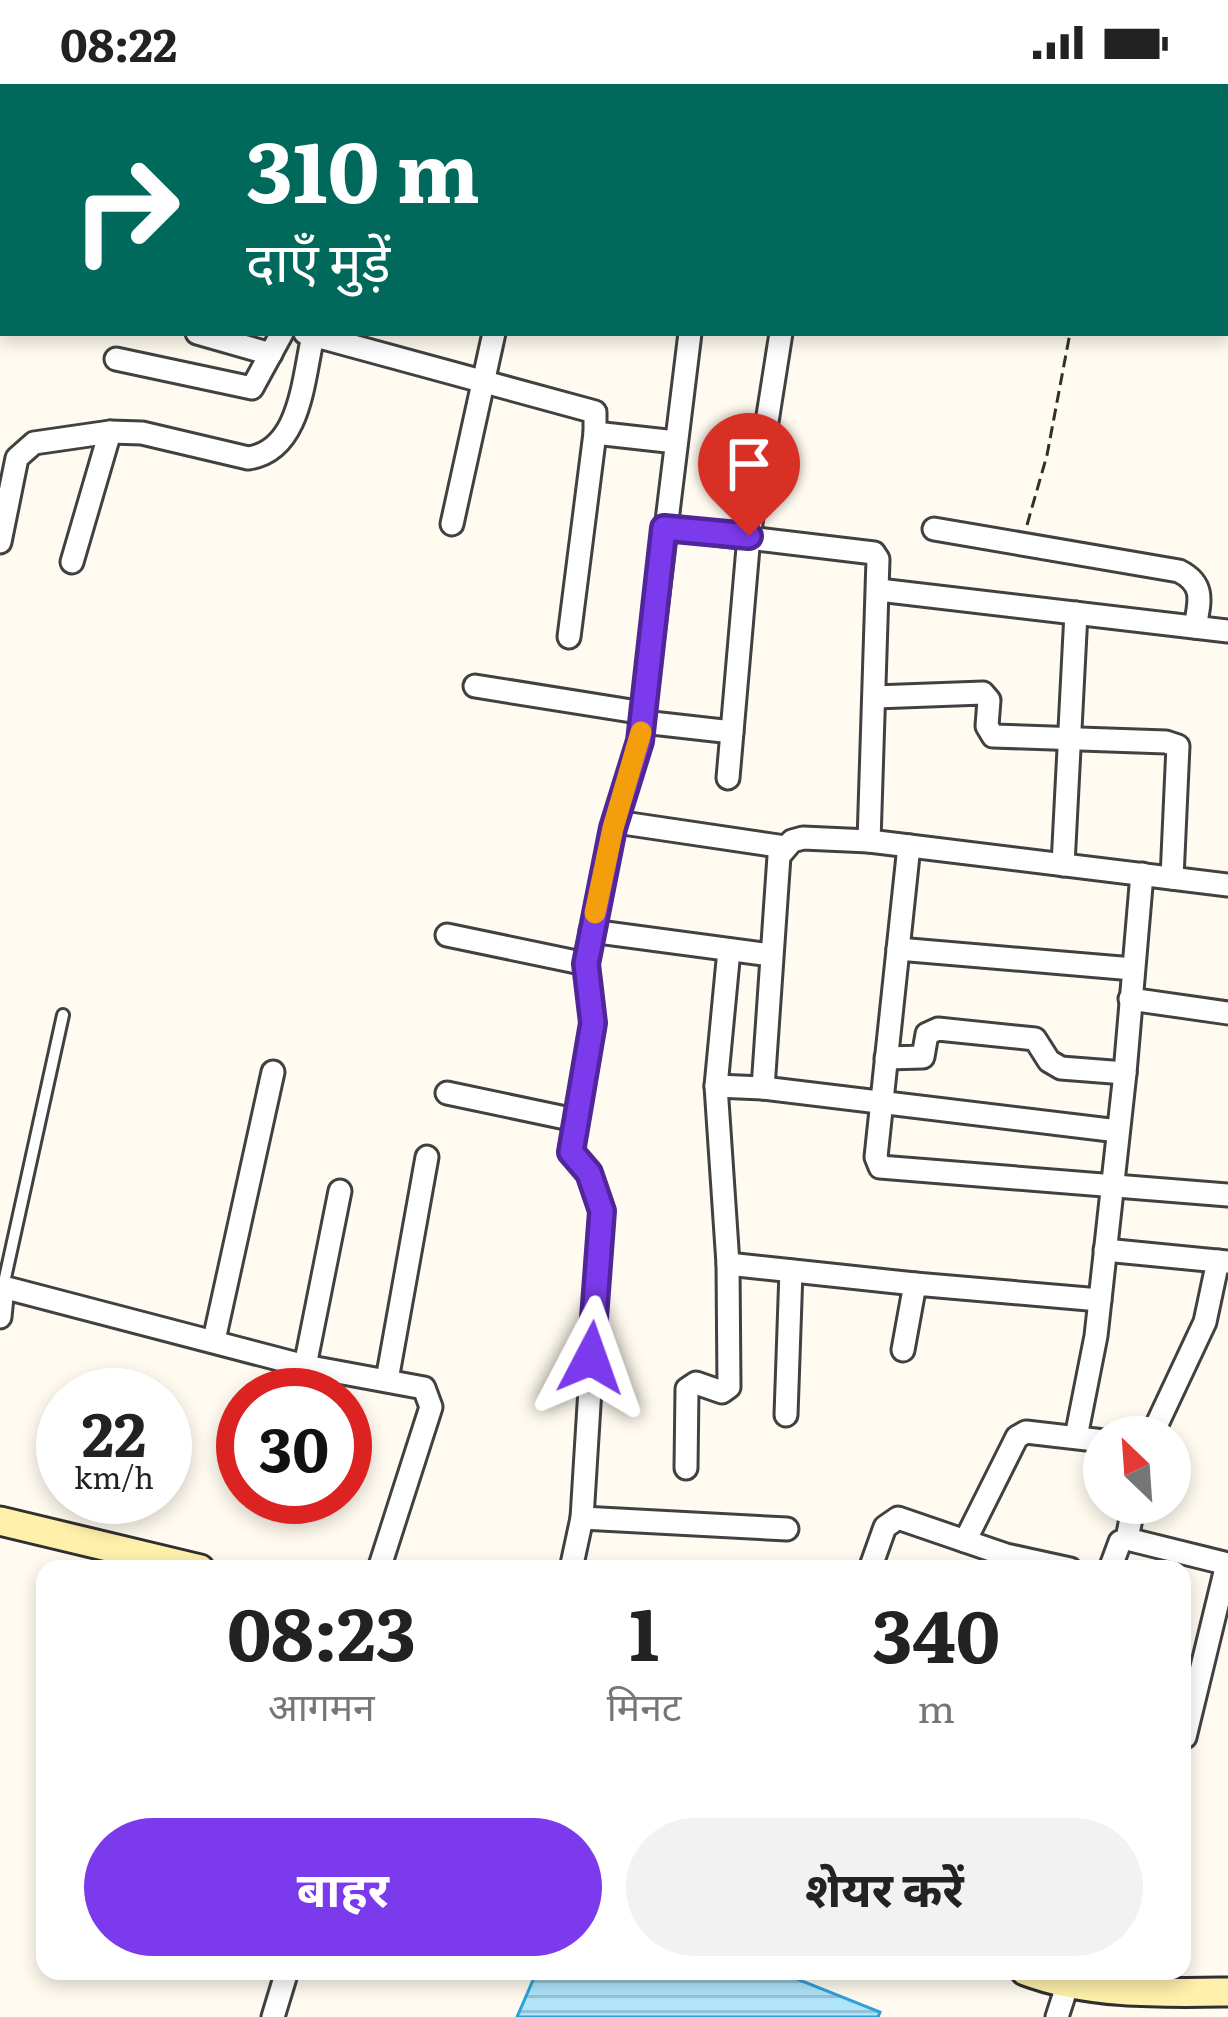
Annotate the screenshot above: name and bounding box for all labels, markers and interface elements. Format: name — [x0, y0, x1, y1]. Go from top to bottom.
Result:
text: 08:22 — [60, 9, 177, 76]
text: 310 m — [246, 104, 480, 229]
icon: right — [48, 132, 204, 288]
text: दाएँ मुड़ें — [246, 218, 391, 299]
pin — [698, 413, 800, 536]
icon: arrive — [716, 431, 782, 497]
position arrow — [528, 1295, 654, 1421]
speed limit sign: 30 — [216, 1368, 372, 1524]
text: 22 — [82, 1386, 146, 1475]
north arrow — [1083, 1416, 1191, 1524]
map controls — [1083, 1416, 1191, 1524]
text: km/h — [74, 1454, 154, 1498]
text: 08:23 — [227, 1576, 416, 1683]
text: 1 — [629, 1576, 659, 1683]
text: 340 — [872, 1578, 1000, 1685]
text: आगमन — [268, 1675, 375, 1733]
text: मिनट — [607, 1675, 681, 1733]
text: m — [917, 1677, 955, 1735]
button: बाहर — [84, 1818, 602, 1956]
button: शेयर करें — [626, 1818, 1143, 1956]

